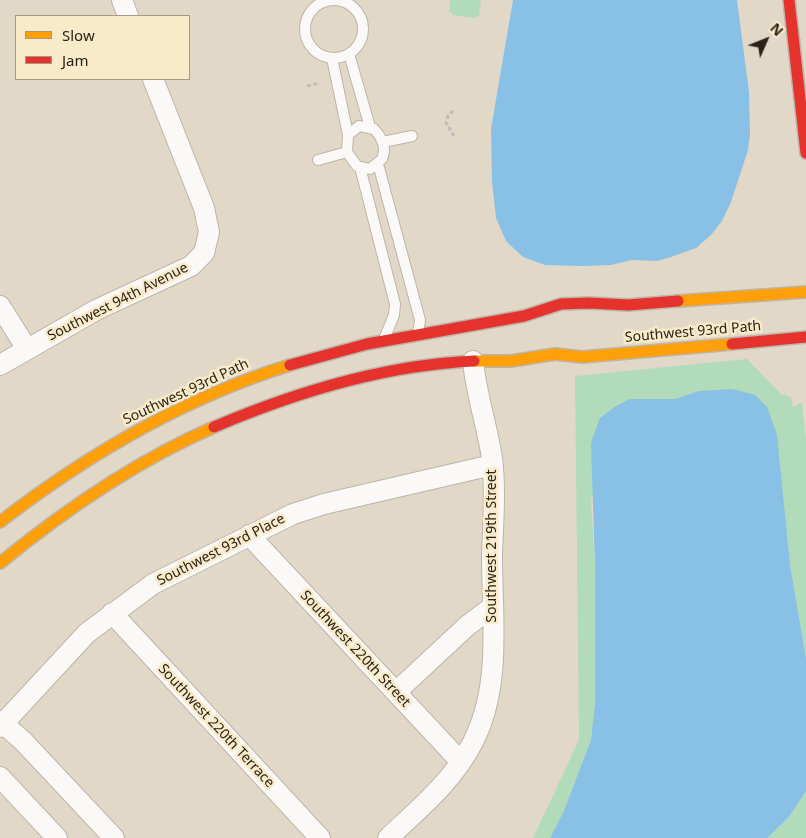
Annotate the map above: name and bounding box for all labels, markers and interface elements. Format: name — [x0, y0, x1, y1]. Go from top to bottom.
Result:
legend — [15, 15, 190, 80]
north arrow — [741, 15, 791, 65]
text: N — [766, 19, 788, 40]
text: Slow — [62, 25, 95, 45]
text: Jam — [62, 50, 89, 70]
street label: Southwest 94th Avenue — [45, 259, 191, 345]
street label: Southwest 93rd Path — [624, 318, 762, 346]
street label: Southwest 93rd Path — [121, 356, 251, 428]
street label: Southwest 219th Street — [484, 469, 500, 623]
street label: Southwest 93rd Place — [154, 510, 288, 590]
street label: Southwest 220th Street — [297, 587, 413, 711]
street label: Southwest 220th Terrace — [154, 661, 278, 791]

